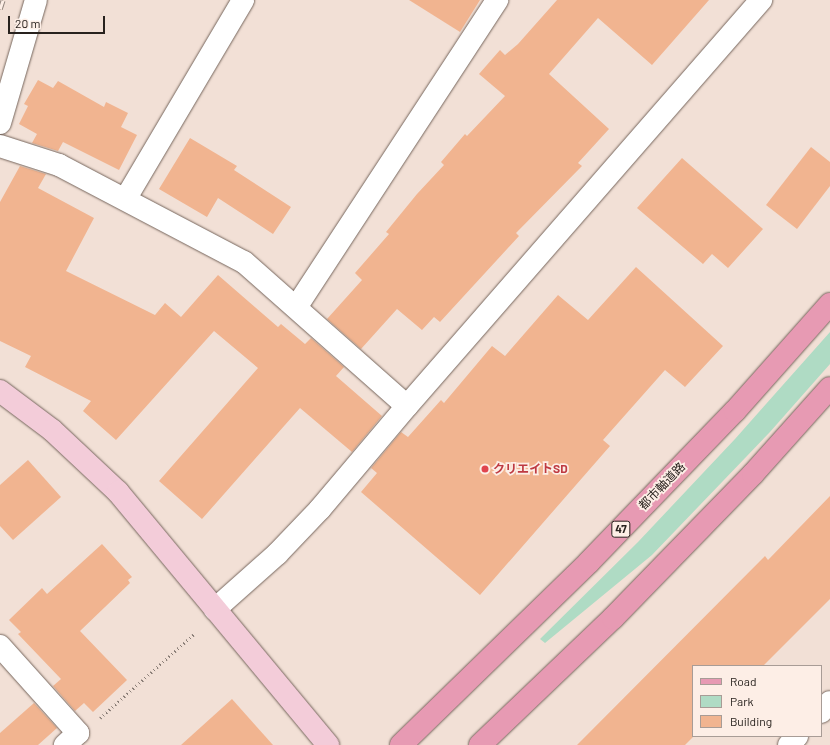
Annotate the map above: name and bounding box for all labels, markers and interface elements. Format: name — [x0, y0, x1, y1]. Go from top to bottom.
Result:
scale bar — [10, 8, 107, 34]
text: 20 m — [15, 16, 41, 30]
street label: 都市軸道路 — [636, 459, 688, 513]
place label: クリエイトSD — [493, 462, 568, 476]
marker: クリエイトSD — [480, 464, 490, 474]
road number: 47 — [611, 520, 631, 538]
legend — [692, 665, 822, 737]
text: Road — [730, 674, 757, 688]
text: Park — [730, 694, 754, 708]
text: Building — [730, 714, 772, 728]

